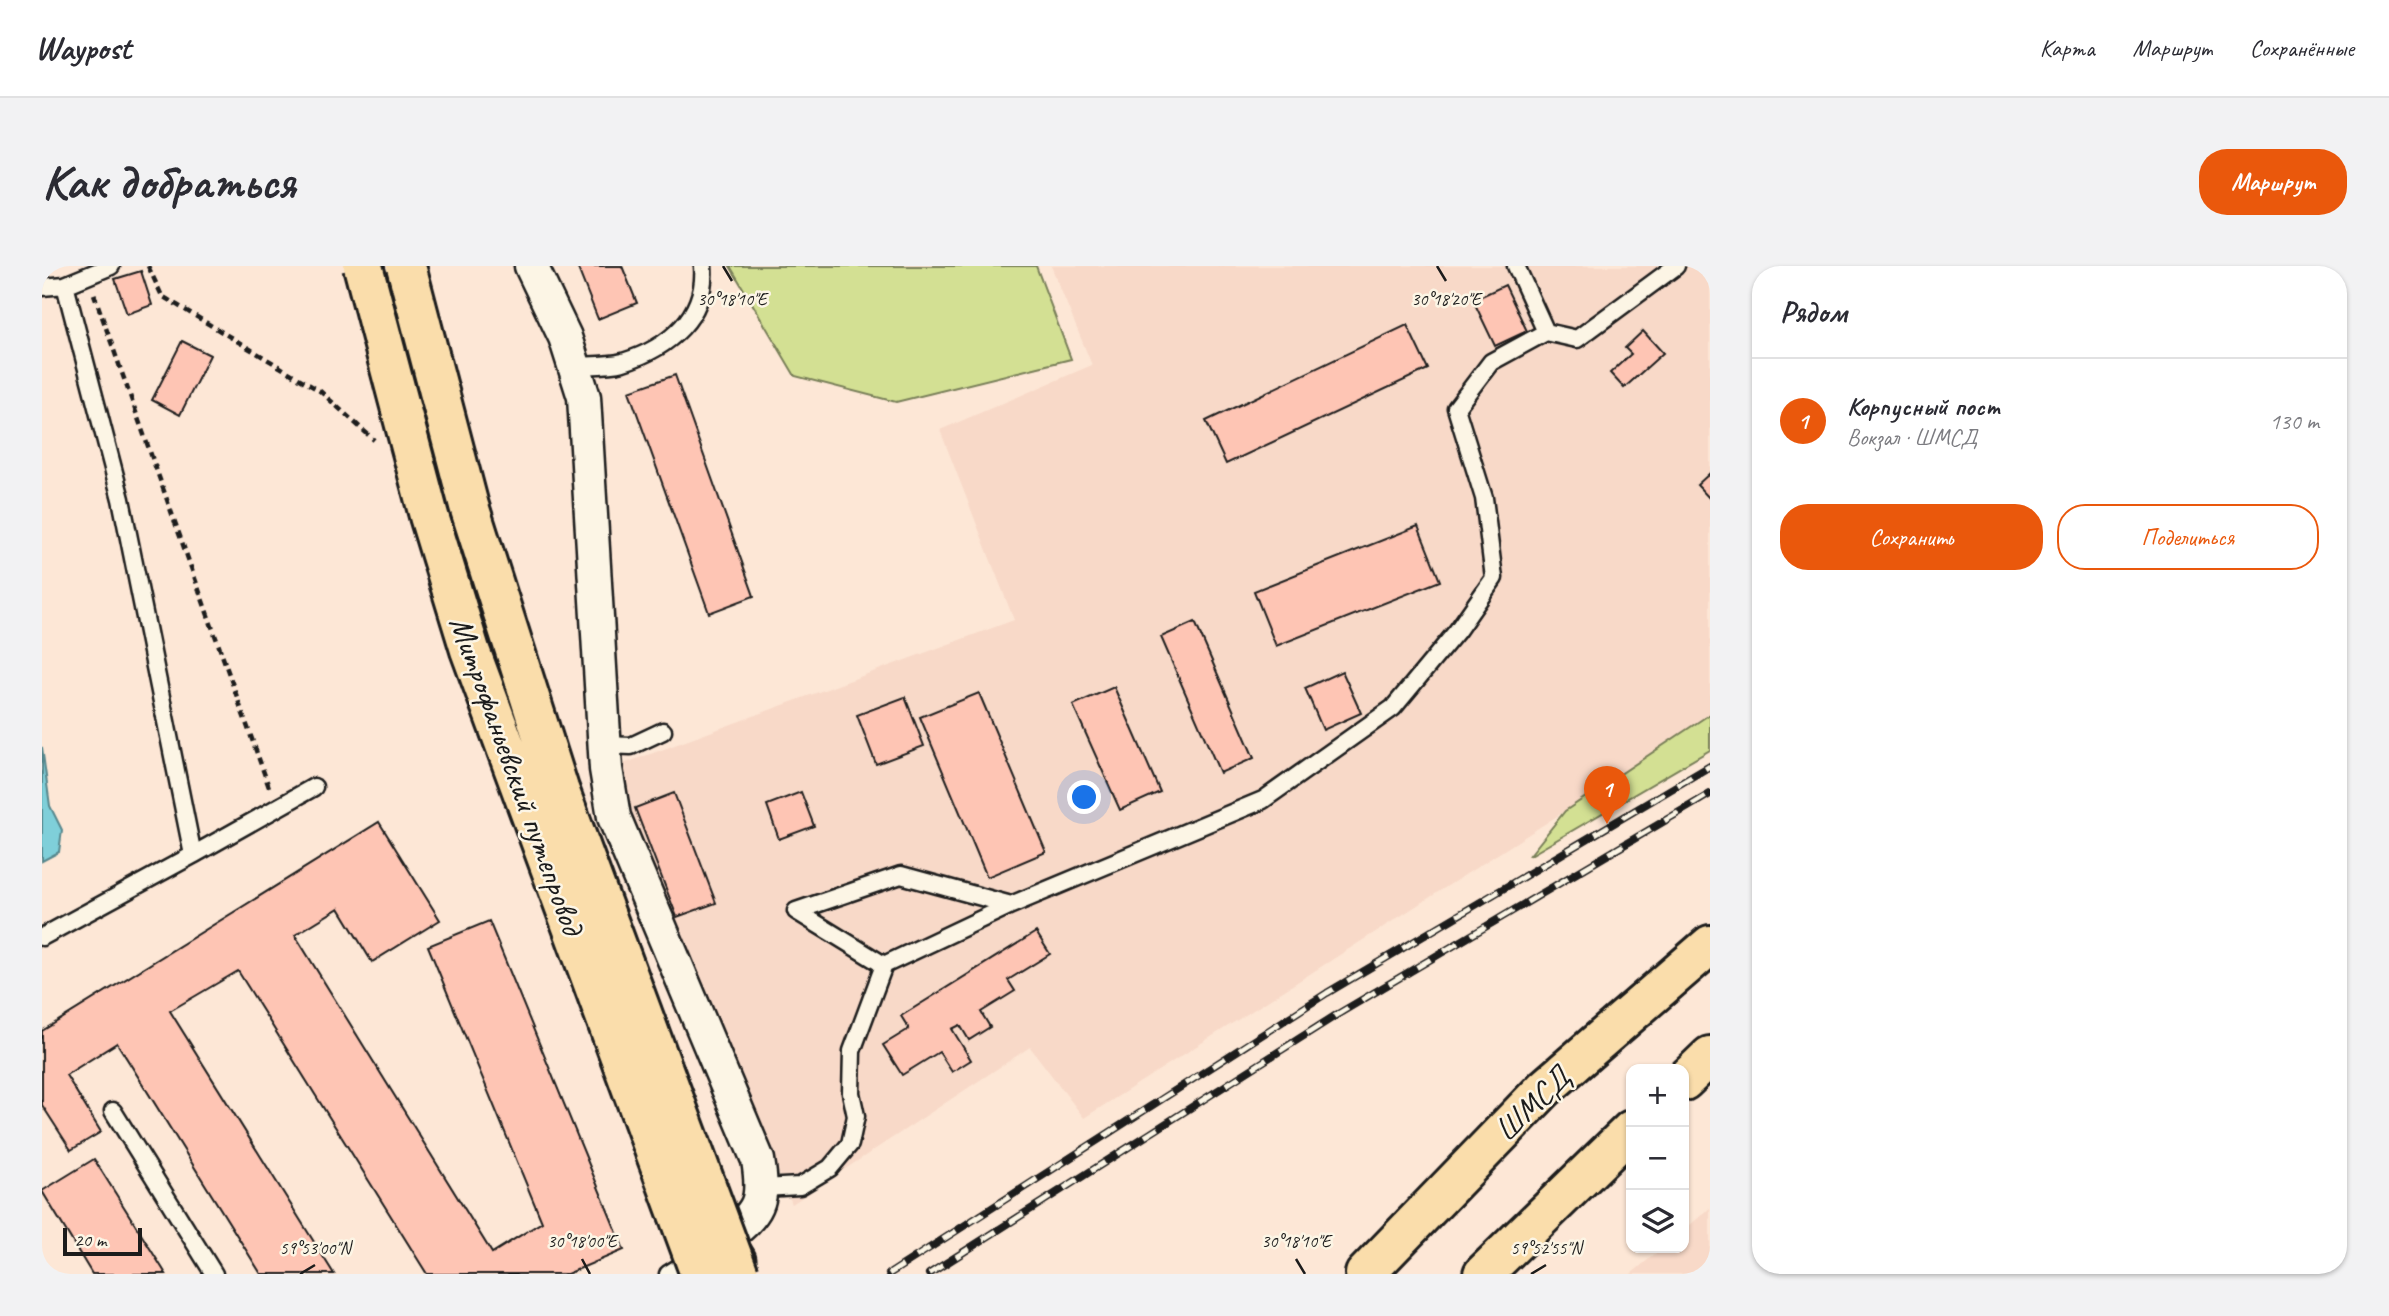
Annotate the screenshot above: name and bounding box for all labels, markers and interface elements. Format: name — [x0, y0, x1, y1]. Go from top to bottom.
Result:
text: Waypost — [35, 27, 131, 69]
text: Карта — [2040, 33, 2095, 63]
text: Маршрут — [2133, 33, 2212, 63]
text: Сохранённые — [2250, 33, 2354, 63]
button: Маршрут — [2199, 149, 2347, 215]
text: Как добраться — [42, 151, 295, 213]
text: 30°18'10"E — [697, 288, 769, 310]
text: 30°18'20"E — [1411, 288, 1483, 310]
text: Рядом — [1780, 293, 1847, 331]
text: Корпусный пост — [1847, 390, 2000, 423]
text: 1 — [1798, 407, 1808, 436]
text: 130 m — [2270, 407, 2319, 436]
text: Вокзал · ШМСД — [1847, 423, 1977, 452]
button: Сохранить — [1780, 504, 2043, 570]
button: Поделиться — [2057, 504, 2319, 570]
street label: Митрофаньевский путепровод — [440, 610, 595, 943]
pin: 1 — [1584, 766, 1630, 824]
your location — [1067, 780, 1101, 814]
street label: ШМСД — [1485, 1056, 1581, 1150]
map controls — [1626, 1064, 1689, 1253]
button: + — [1626, 1064, 1689, 1127]
button: − — [1626, 1127, 1689, 1190]
button: layers — [1626, 1190, 1689, 1253]
scale bar — [63, 1225, 142, 1257]
text: 20 m — [74, 1228, 106, 1252]
text: 30°18'00"E — [547, 1230, 619, 1252]
text: 30°18'10"E — [1261, 1230, 1333, 1252]
text: 59°53'00"N — [280, 1237, 354, 1259]
text: 59°52'55"N — [1511, 1237, 1585, 1259]

